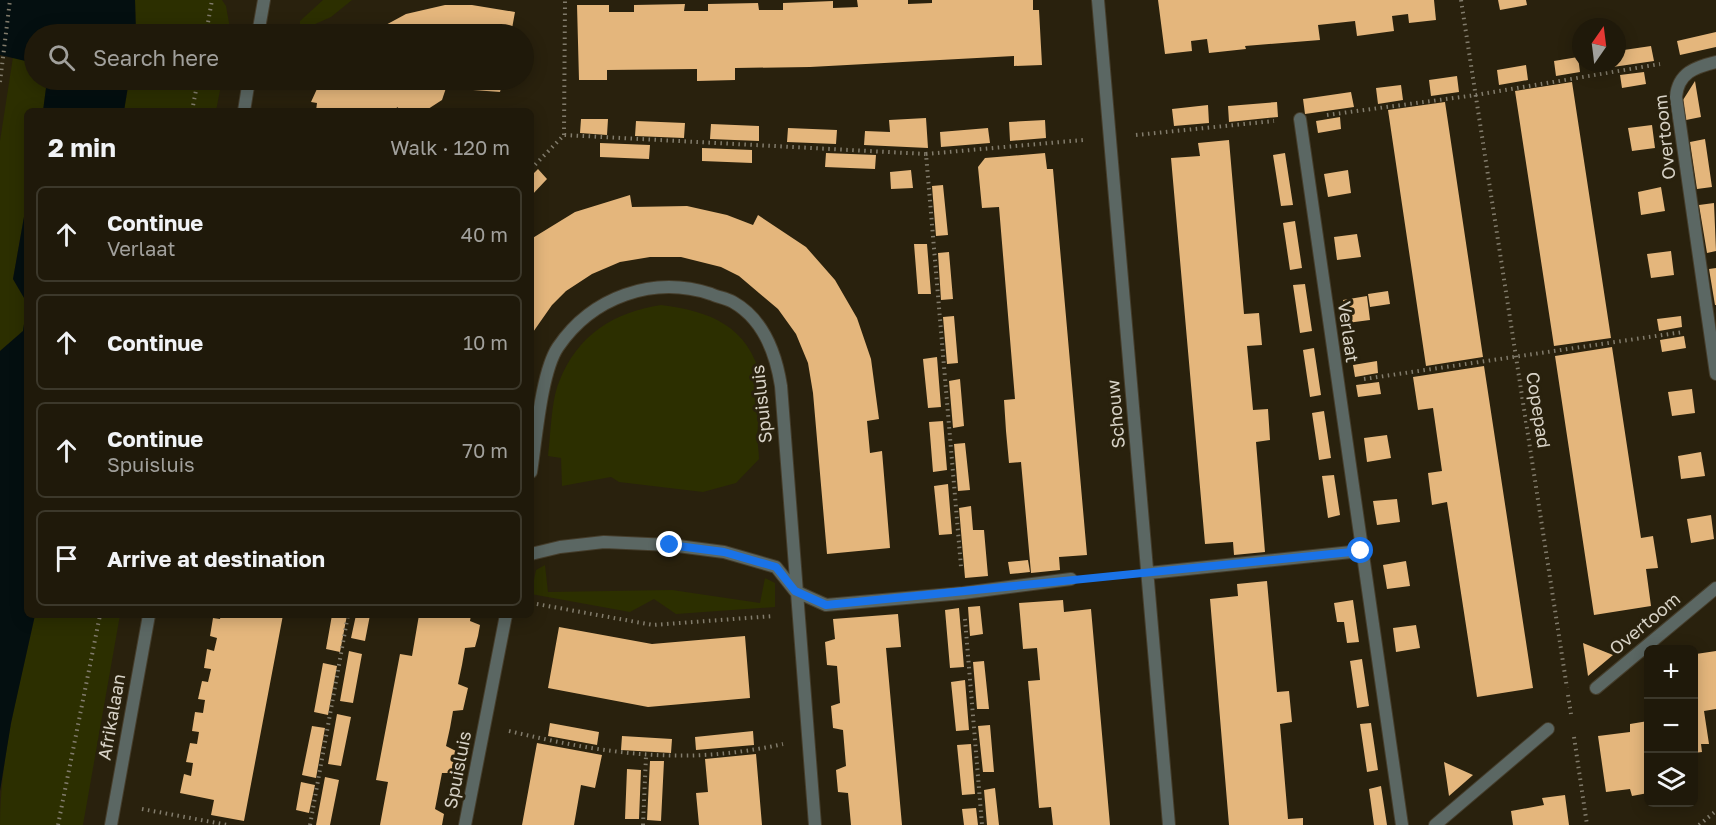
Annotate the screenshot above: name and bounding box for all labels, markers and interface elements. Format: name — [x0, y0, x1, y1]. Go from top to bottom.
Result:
north arrow — [1572, 18, 1626, 72]
search box — [24, 24, 534, 90]
icon: search — [45, 41, 78, 74]
text: Search here — [93, 44, 219, 71]
street label: Overtoom — [1649, 93, 1679, 181]
text: 2 min — [48, 132, 116, 163]
text: Walk · 120 m — [390, 135, 510, 159]
text: Continue — [107, 209, 203, 236]
icon: ahead — [50, 218, 83, 251]
text: 40 m — [461, 222, 508, 246]
text: Verlaat — [107, 236, 175, 260]
street label: Verlaat — [1334, 300, 1364, 364]
icon: ahead — [50, 326, 83, 359]
text: Continue — [107, 329, 203, 356]
text: 10 m — [463, 330, 508, 354]
street label: Spuisluis — [746, 364, 776, 444]
street label: Copepad — [1522, 370, 1556, 450]
street label: Schouw — [1101, 379, 1129, 449]
text: Continue — [107, 425, 203, 452]
icon: ahead — [50, 434, 83, 467]
text: 70 m — [462, 438, 508, 462]
text: Spuisluis — [107, 452, 195, 476]
route end — [656, 531, 682, 557]
route start — [1347, 537, 1373, 563]
icon: arrive — [50, 542, 83, 575]
text: Arrive at destination — [107, 545, 325, 572]
street label: Overtoom — [1605, 587, 1684, 659]
map controls — [1644, 645, 1698, 807]
button: + — [1644, 645, 1698, 699]
street label: Afrikalaan — [93, 672, 129, 762]
button: − — [1644, 699, 1698, 753]
street label: Spuisluis — [439, 729, 475, 811]
button: layers — [1644, 753, 1698, 807]

